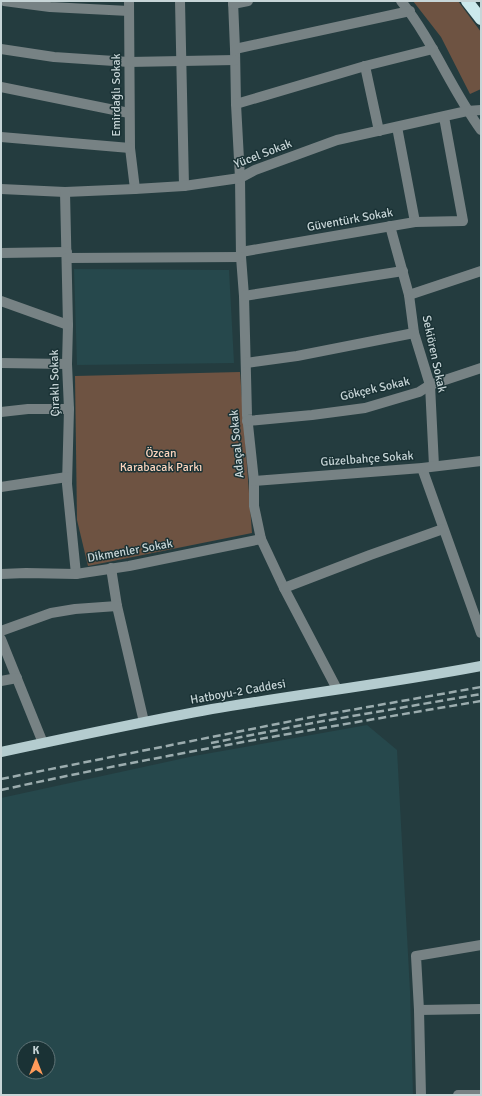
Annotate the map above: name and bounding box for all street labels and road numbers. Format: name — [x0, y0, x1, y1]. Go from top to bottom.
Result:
street label: Emirdağlı Sokak — [109, 53, 124, 137]
street label: Yücel Sokak — [232, 136, 294, 172]
street label: Güventürk Sokak — [306, 205, 394, 235]
street label: Sekiören Sokak — [419, 314, 449, 394]
street label: Çıraklı Sokak — [47, 349, 63, 417]
street label: Gökçek Sokak — [339, 374, 411, 404]
street label: Adaçal Sokak — [227, 409, 247, 479]
street label: Güzelbahçe Sokak — [320, 448, 414, 470]
street label: Dikmenler Sokak — [86, 536, 174, 566]
street label: Hatboyu-2 Caddesi — [189, 676, 287, 708]

